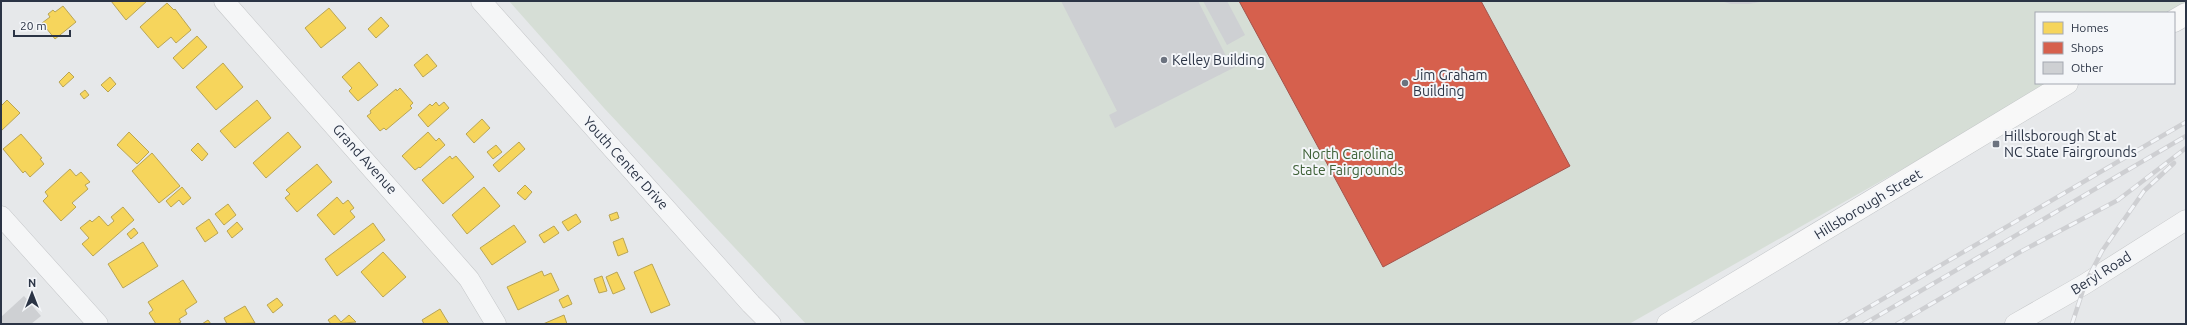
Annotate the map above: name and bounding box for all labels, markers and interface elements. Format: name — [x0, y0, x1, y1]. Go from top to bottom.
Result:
scale bar — [14, 12, 70, 38]
legend — [2035, 12, 2175, 84]
text: 20 m — [20, 19, 47, 32]
text: Homes — [2071, 21, 2109, 34]
text: Shops — [2071, 41, 2103, 54]
place label: Kelley Building — [1172, 52, 1265, 68]
marker: Kelley Building — [1159, 55, 1169, 65]
text: Other — [2071, 61, 2104, 74]
place label: Jim Graham Building — [1413, 67, 1488, 99]
marker: Jim Graham Building — [1400, 78, 1410, 88]
street label: Youth Center Drive — [580, 113, 672, 213]
street label: Grand Avenue — [330, 121, 400, 197]
place label: Hillsborough St at NC State Fairgrounds — [2004, 128, 2137, 160]
marker: Hillsborough St at NC State Fairgrounds — [1991, 139, 2001, 149]
park label: North Carolina State Fairgrounds — [1293, 146, 1403, 178]
street label: Hillsborough Street — [1811, 165, 1925, 242]
street label: Beryl Road — [2068, 248, 2134, 298]
north arrow — [12, 273, 52, 313]
text: N — [28, 277, 36, 289]

